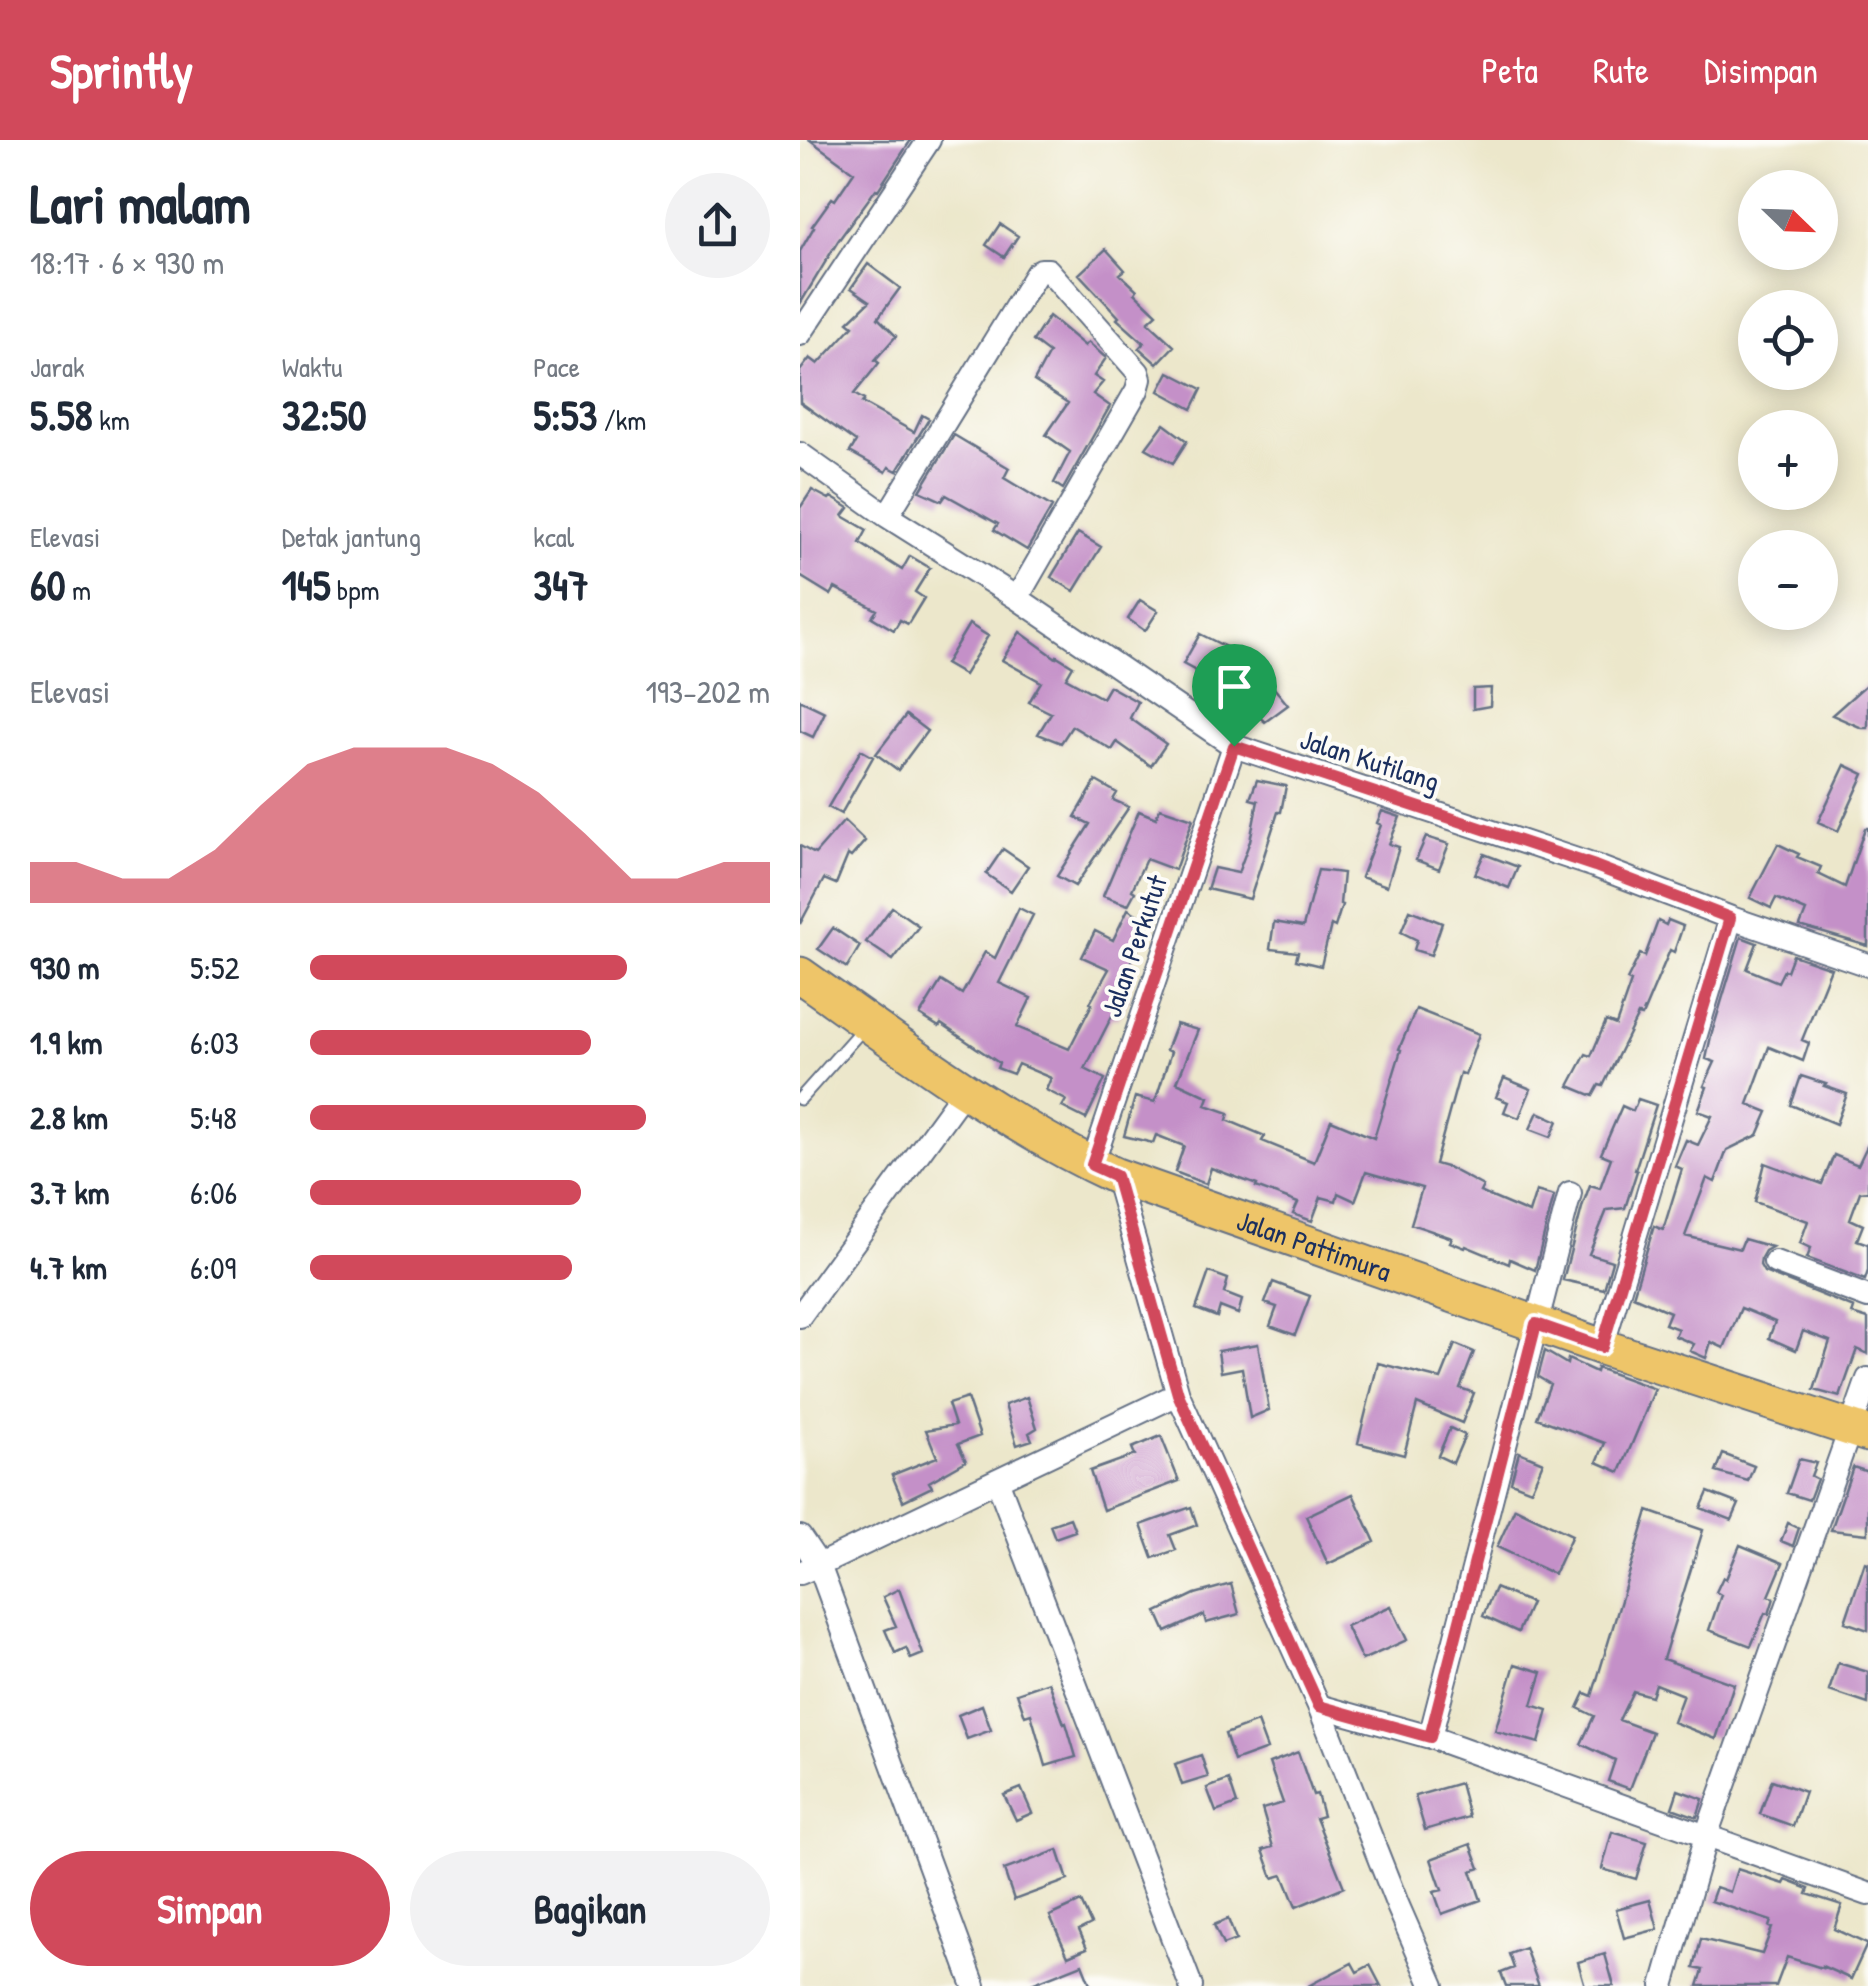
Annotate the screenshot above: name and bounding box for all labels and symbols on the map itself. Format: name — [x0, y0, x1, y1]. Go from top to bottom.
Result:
north arrow — [1738, 170, 1838, 270]
pin — [1192, 644, 1277, 747]
street label: Jalan Kutilang — [1296, 720, 1444, 800]
street label: Jalan Perkutut — [1092, 870, 1176, 1022]
street label: Jalan Pattimura — [1232, 1201, 1396, 1290]

